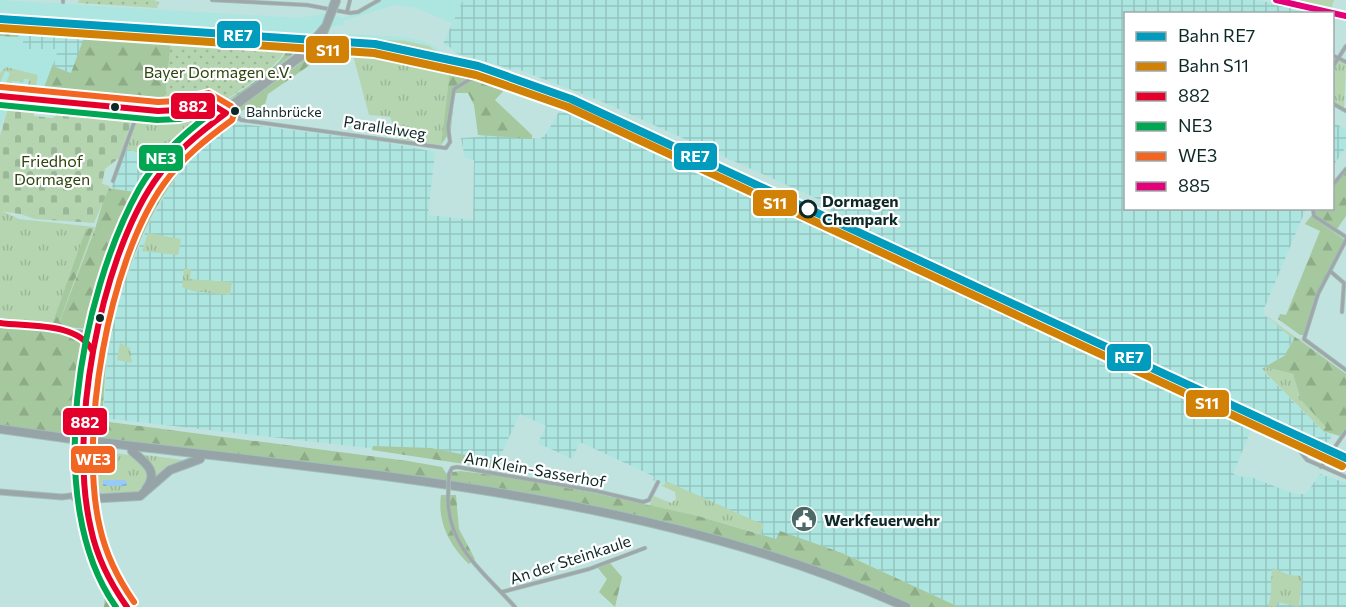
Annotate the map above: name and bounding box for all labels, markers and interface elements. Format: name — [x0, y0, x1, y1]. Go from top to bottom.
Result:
legend — [1124, 12, 1334, 210]
line badge: RE7 — [216, 20, 261, 49]
text: Bahn RE7 — [1178, 24, 1255, 46]
text: RE7 — [223, 25, 253, 44]
line badge: S11 — [305, 35, 350, 64]
text: S11 — [316, 40, 340, 59]
text: Bahn S11 — [1178, 54, 1249, 76]
park label: Bayer Dormagen e.V. — [144, 62, 292, 81]
text: 882 — [1178, 84, 1210, 106]
line badge: 882 — [170, 92, 216, 120]
text: 882 — [179, 96, 207, 115]
unlabelled marker — [109, 101, 121, 113]
place label: Bahnbrücke — [246, 103, 322, 120]
marker: Bahnbrücke — [229, 105, 241, 117]
street label: Parallelweg — [342, 111, 428, 143]
text: NE3 — [1178, 114, 1213, 136]
line badge: RE7 — [673, 142, 718, 171]
line badge: NE3 — [138, 144, 184, 172]
text: WE3 — [1178, 144, 1217, 166]
text: RE7 — [680, 146, 710, 165]
text: NE3 — [146, 148, 176, 167]
park label: Friedhof Dormagen — [14, 151, 90, 188]
text: 885 — [1178, 174, 1210, 196]
line badge: S11 — [752, 189, 798, 217]
place label: Dormagen Chempark — [822, 191, 899, 228]
text: S11 — [763, 193, 787, 212]
marker: Dormagen Chempark — [799, 200, 817, 218]
unlabelled marker — [94, 312, 106, 324]
line badge: RE7 — [1106, 343, 1152, 372]
text: RE7 — [1114, 347, 1144, 366]
line badge: S11 — [1185, 389, 1230, 418]
text: S11 — [1195, 393, 1219, 412]
line badge: 882 — [62, 407, 108, 436]
text: 882 — [71, 412, 99, 431]
line badge: WE3 — [70, 445, 116, 474]
street label: Am Klein-Sasserhof — [463, 447, 608, 491]
text: WE3 — [75, 449, 111, 468]
public building icon: Werkfeuerwehr — [789, 504, 819, 534]
place label: Werkfeuerwehr — [824, 510, 940, 529]
street label: An der Steinkaule — [507, 530, 633, 588]

